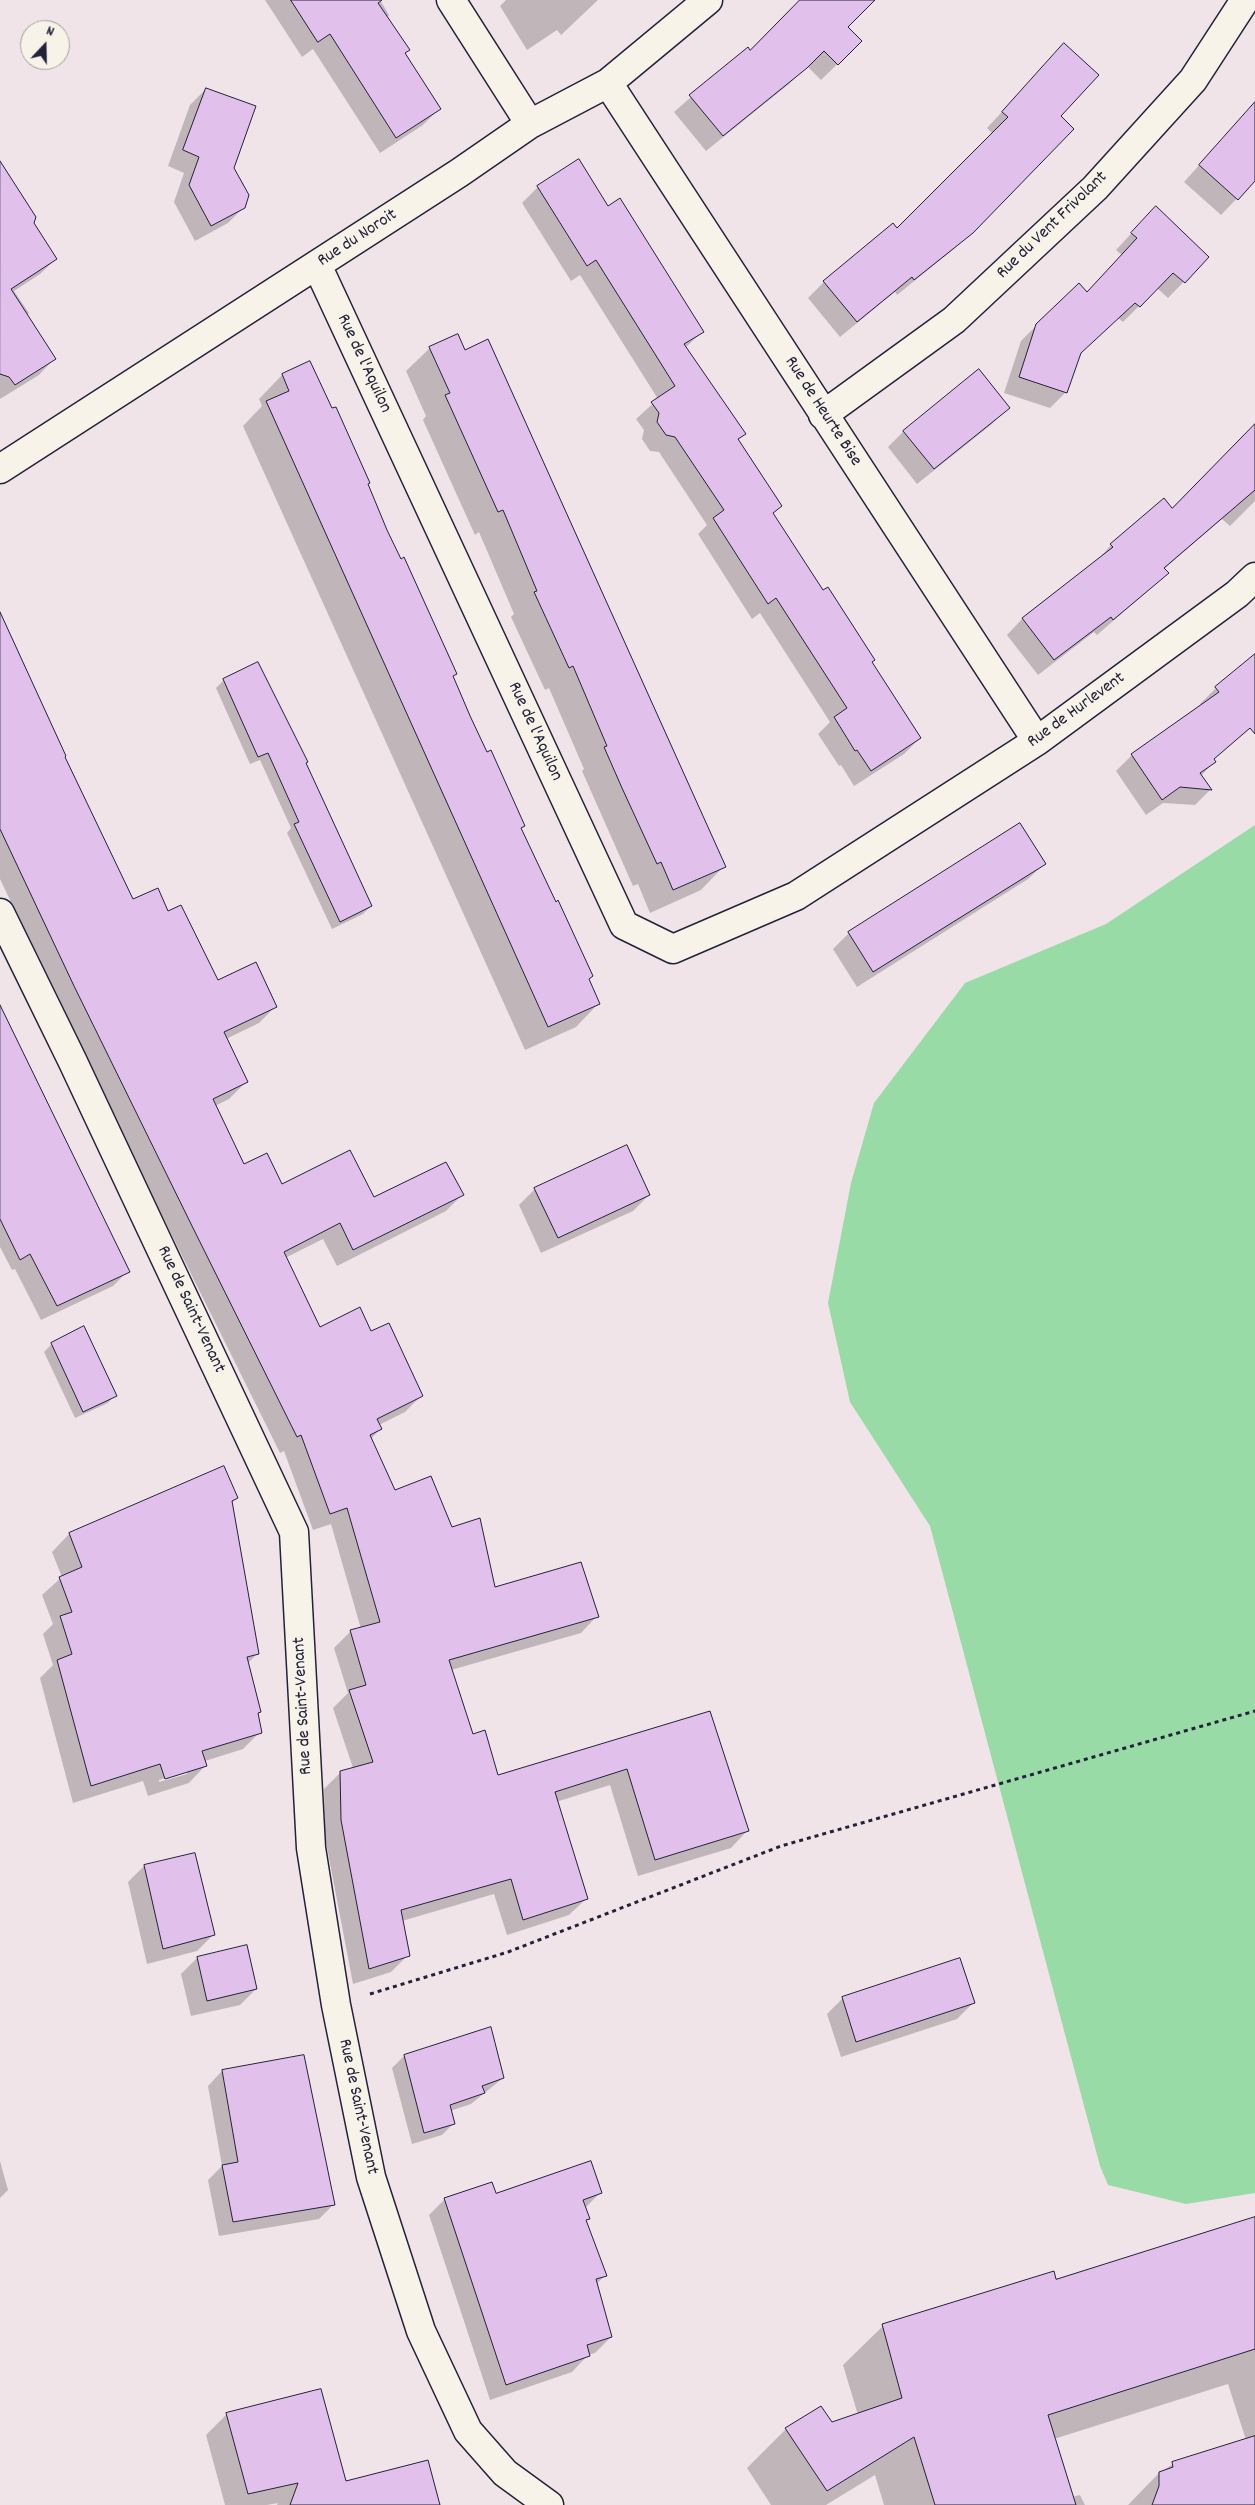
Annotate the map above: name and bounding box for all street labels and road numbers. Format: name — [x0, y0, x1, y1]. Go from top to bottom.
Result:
street label: Rue du Vent Frivolant — [993, 168, 1113, 284]
street label: Rue du Noroit — [314, 205, 402, 273]
street label: Rue de l'Aquilon — [331, 311, 395, 417]
street label: Rue de Heurte Bise — [778, 353, 866, 471]
street label: Rue de Hurlevent — [1024, 668, 1130, 754]
street label: Rue de l'Aquilon — [502, 679, 566, 785]
street label: Rue de Saint-Venant — [151, 1243, 229, 1377]
street label: Rue de Saint-Venant — [290, 1636, 318, 1776]
street label: Rue de Saint-Venant — [332, 2037, 382, 2177]

